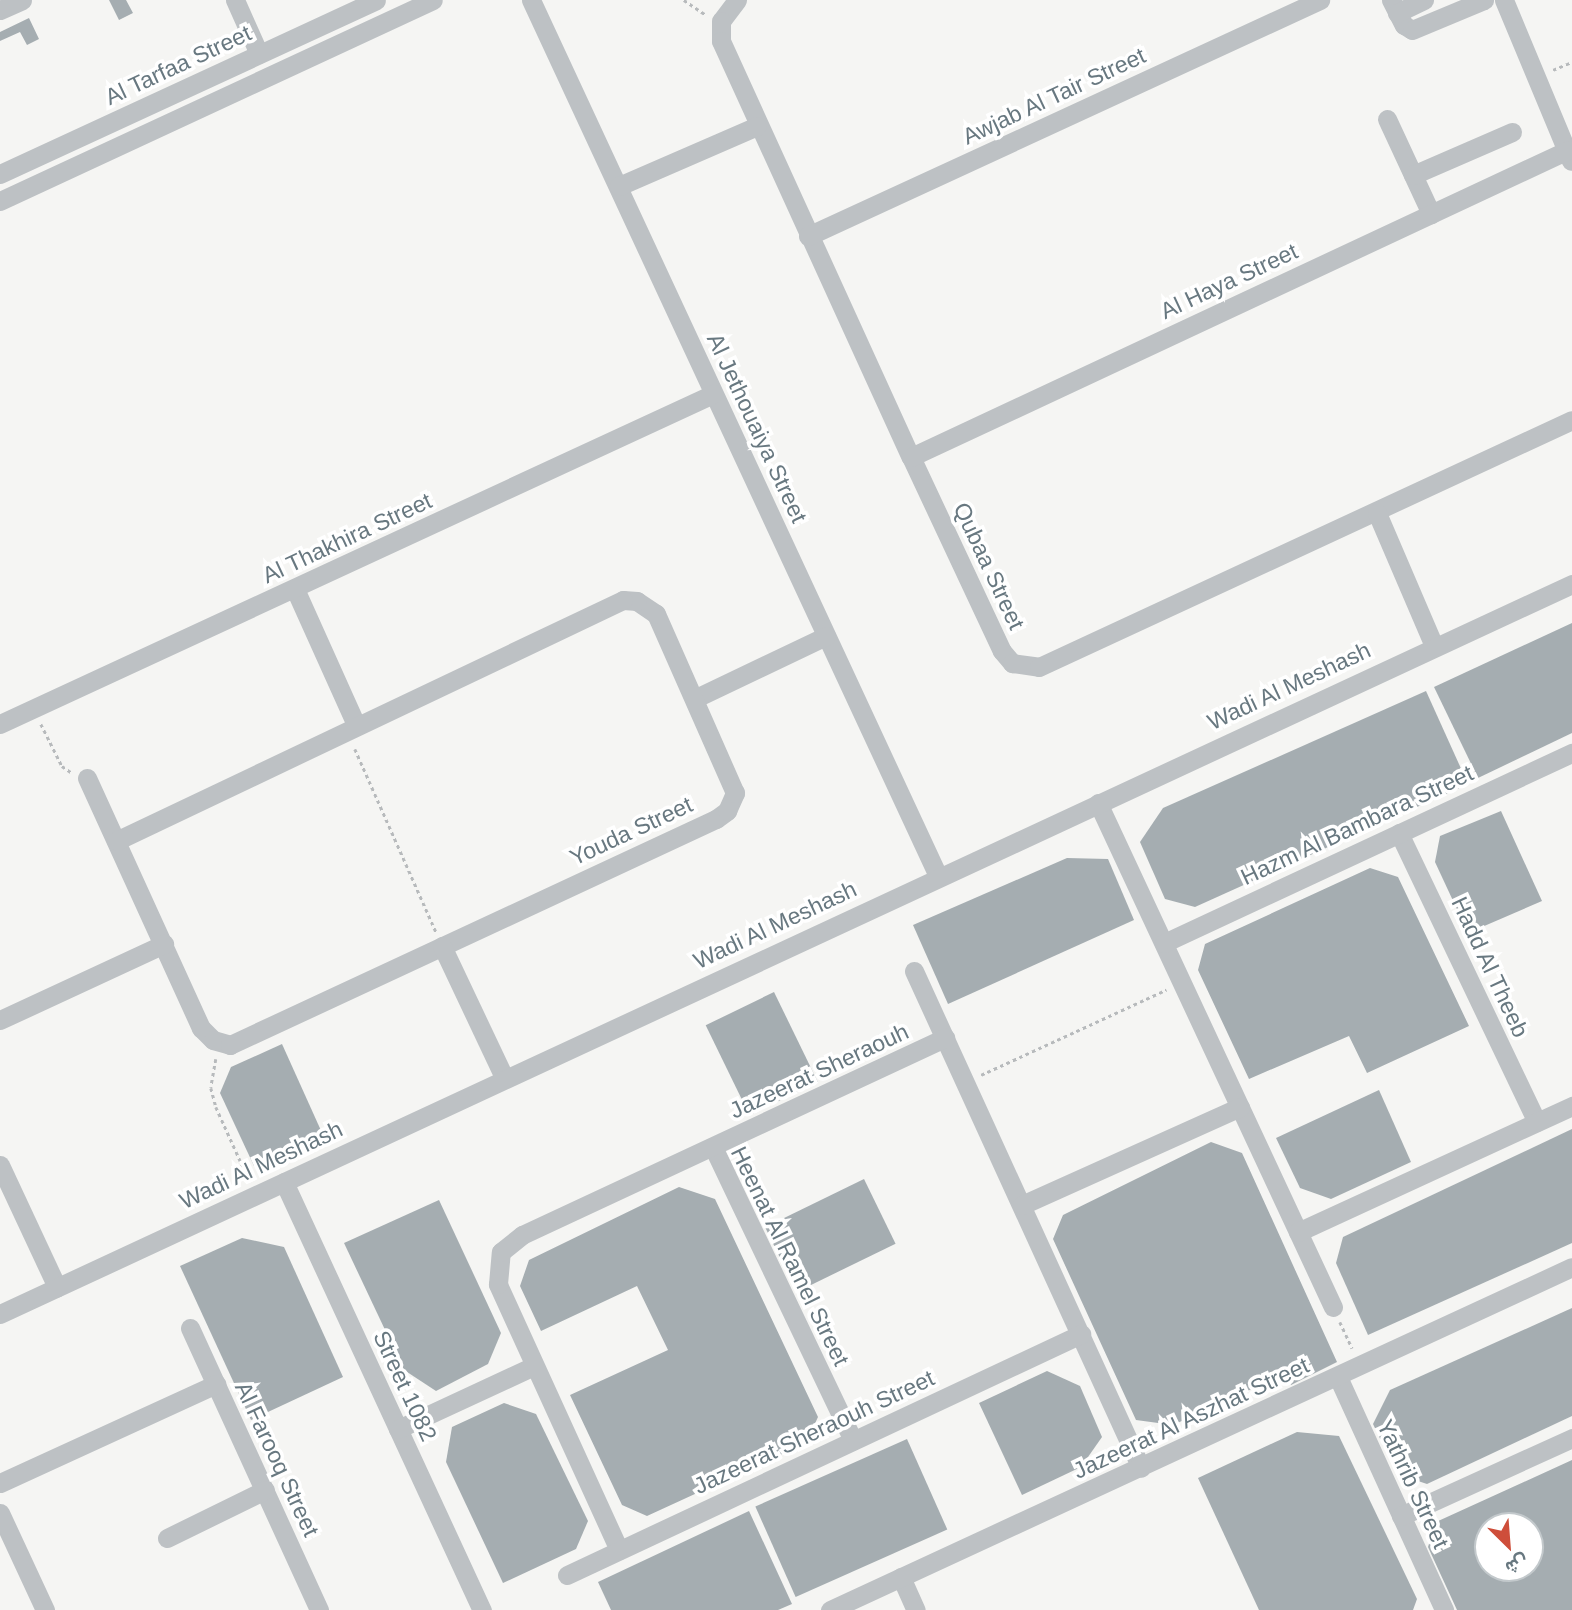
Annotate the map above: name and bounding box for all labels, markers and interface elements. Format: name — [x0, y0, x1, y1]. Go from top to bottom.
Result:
street label: Al Tarfaa Street — [100, 19, 256, 111]
street label: Awjab Al Tair Street — [957, 41, 1151, 151]
street label: Al Haya Street — [1156, 237, 1302, 325]
street label: Al Jethouaiya Street — [701, 329, 813, 527]
street label: Al Thakhira Street — [258, 487, 436, 589]
street label: Qubaa Street — [948, 498, 1030, 634]
street label: Wadi Al Meshash — [1202, 636, 1376, 736]
street label: Hazm Al Bambara Street — [1236, 759, 1478, 891]
street label: Youda Street — [565, 791, 697, 871]
street label: Wadi Al Meshash — [688, 875, 862, 975]
street label: Hadd Al Theeb — [1445, 892, 1535, 1042]
street label: Jazeerat Sheraouh — [725, 1017, 913, 1125]
street label: Wadi Al Meshash — [174, 1115, 348, 1215]
street label: Heenat Al Ramel Street — [725, 1141, 855, 1371]
street label: Street 1082 — [367, 1326, 443, 1446]
street label: Jazeerat Al Aszhat Street — [1068, 1351, 1314, 1485]
street label: Jazeerat Sheraouh Street — [689, 1364, 939, 1500]
street label: Al Farooq Street — [229, 1377, 325, 1541]
street label: Yathrib Street — [1371, 1415, 1455, 1553]
north arrow — [1474, 1512, 1544, 1582]
text: ش — [1502, 1550, 1532, 1579]

